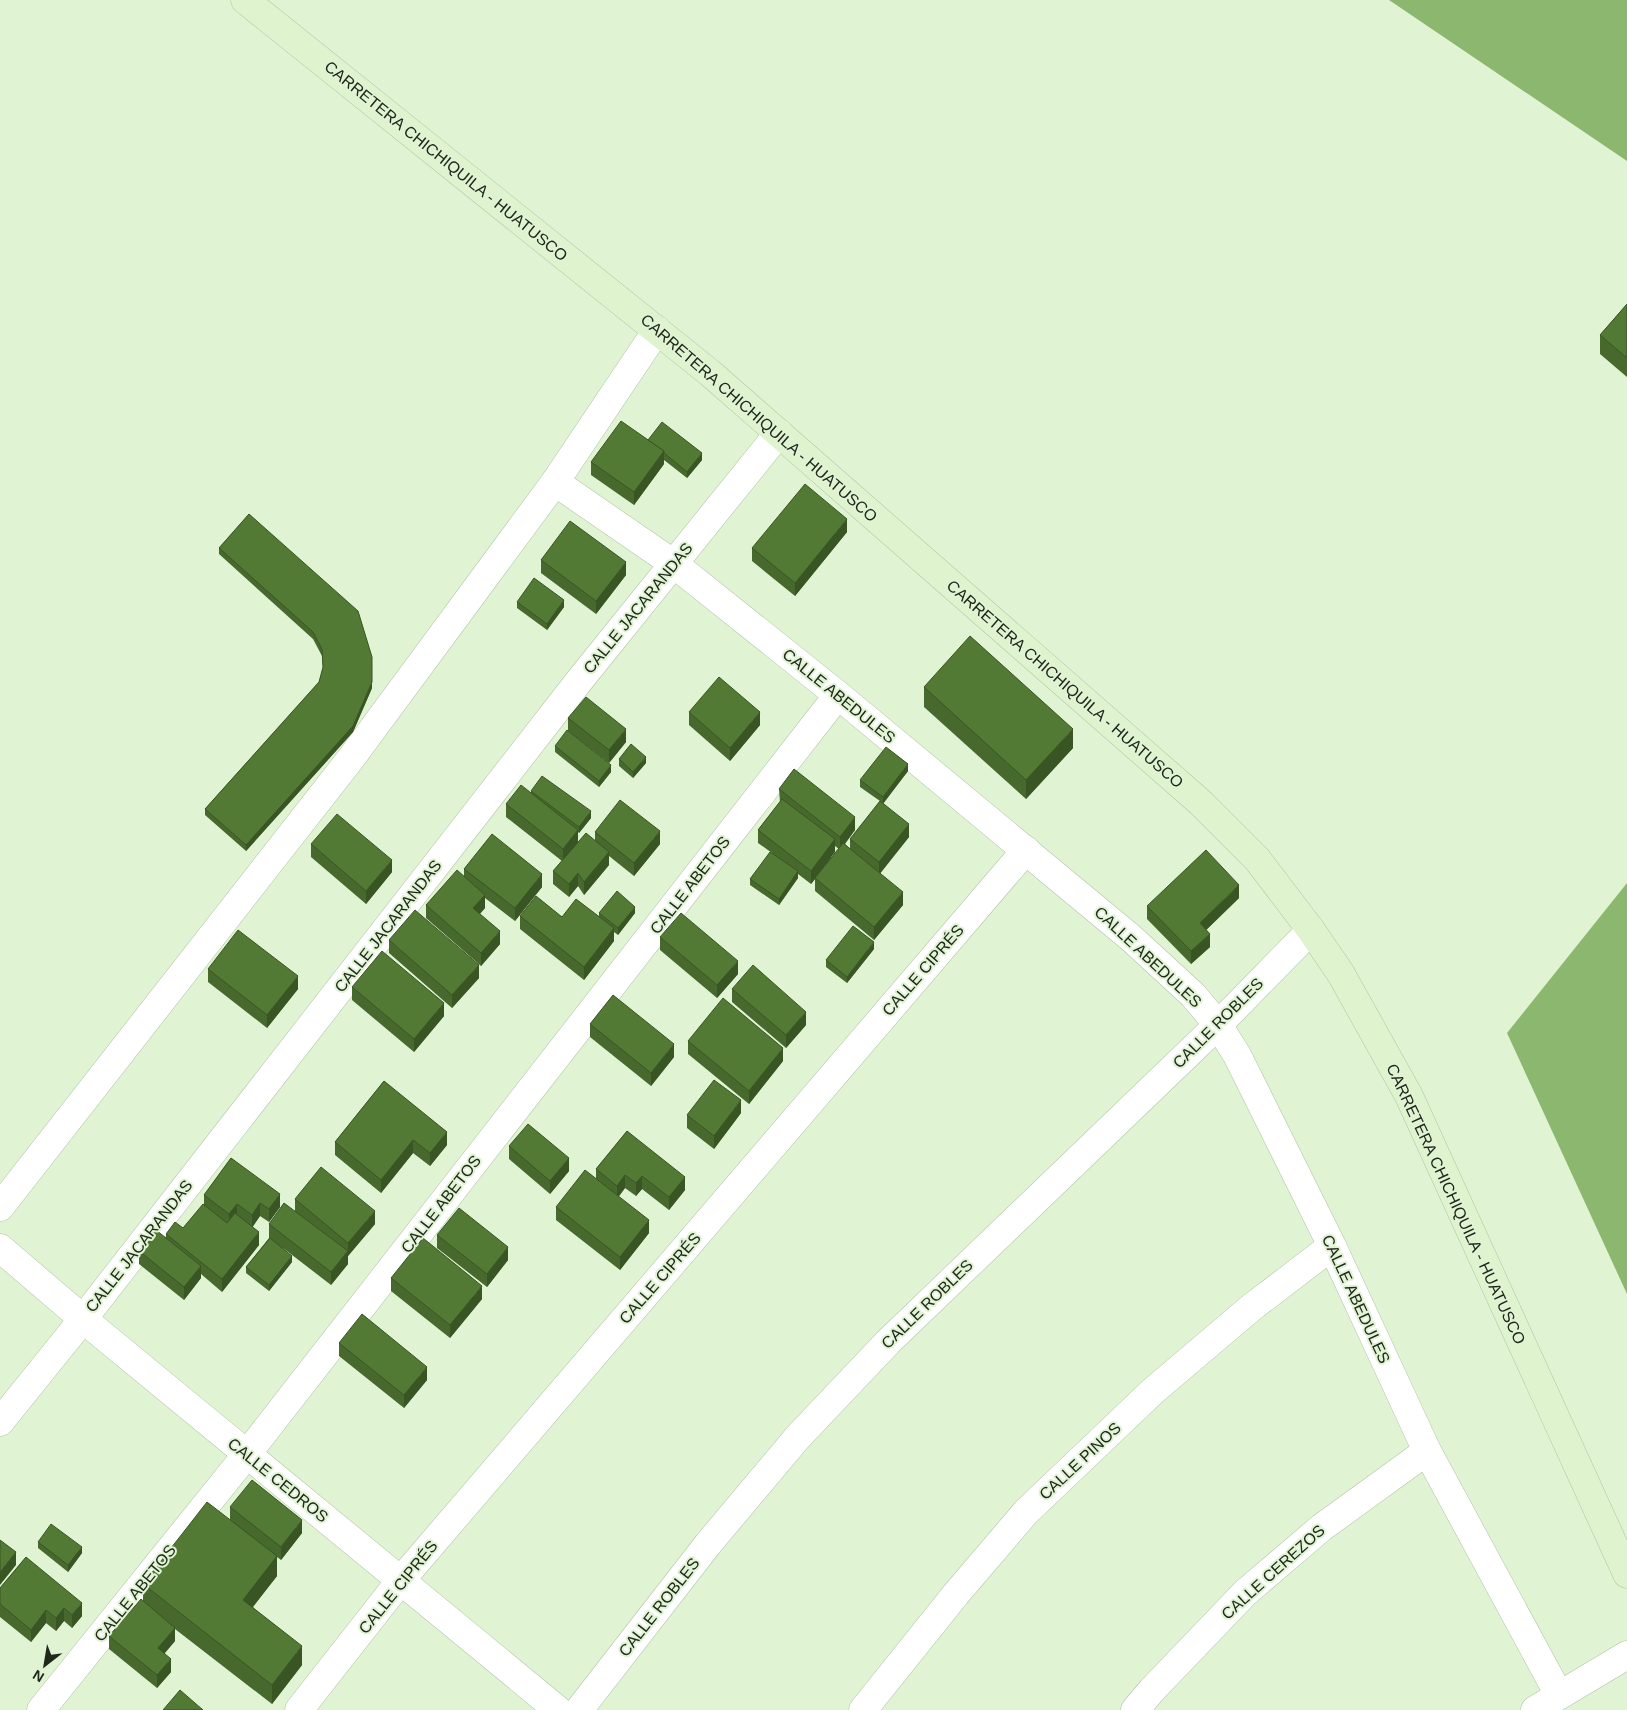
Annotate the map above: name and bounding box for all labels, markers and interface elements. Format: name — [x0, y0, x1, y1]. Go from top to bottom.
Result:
street label: CARRETERA CHICHIQUILA - HUATUSCO — [321, 58, 571, 264]
street label: CARRETERA CHICHIQUILA - HUATUSCO — [637, 311, 881, 525]
street label: CALLE JACARANDAS — [580, 539, 696, 677]
street label: CARRETERA CHICHIQUILA - HUATUSCO — [943, 577, 1187, 791]
street label: CALLE ABEDULES — [779, 645, 899, 747]
street label: CALLE ABETOS — [647, 833, 733, 937]
street label: CALLE JACARANDAS — [331, 857, 445, 995]
street label: CALLE ABEDULES — [1091, 903, 1205, 1011]
street label: CALLE CIPRÉS — [878, 920, 967, 1019]
street label: CALLE ROBLES — [1170, 975, 1266, 1071]
street label: CARRETERA CHICHIQUILA - HUATUSCO — [1383, 1061, 1529, 1347]
street label: CALLE ABETOS — [398, 1152, 484, 1256]
street label: CALLE JACARANDAS — [82, 1177, 196, 1315]
street label: CALLE CIPRÉS — [615, 1228, 704, 1327]
street label: CALLE ABEDULES — [1319, 1232, 1393, 1366]
street label: CALLE ROBLES — [878, 1256, 976, 1352]
street label: CALLE PINOS — [1036, 1419, 1124, 1503]
street label: CALLE CEDROS — [225, 1435, 331, 1525]
street label: CALLE CEREZOS — [1218, 1521, 1328, 1623]
street label: CALLE CIPRÉS — [355, 1536, 441, 1637]
street label: CALLE ABETOS — [91, 1541, 179, 1645]
street label: CALLE ROBLES — [615, 1554, 703, 1660]
north arrow — [20, 1640, 70, 1690]
text: N — [30, 1667, 47, 1686]

